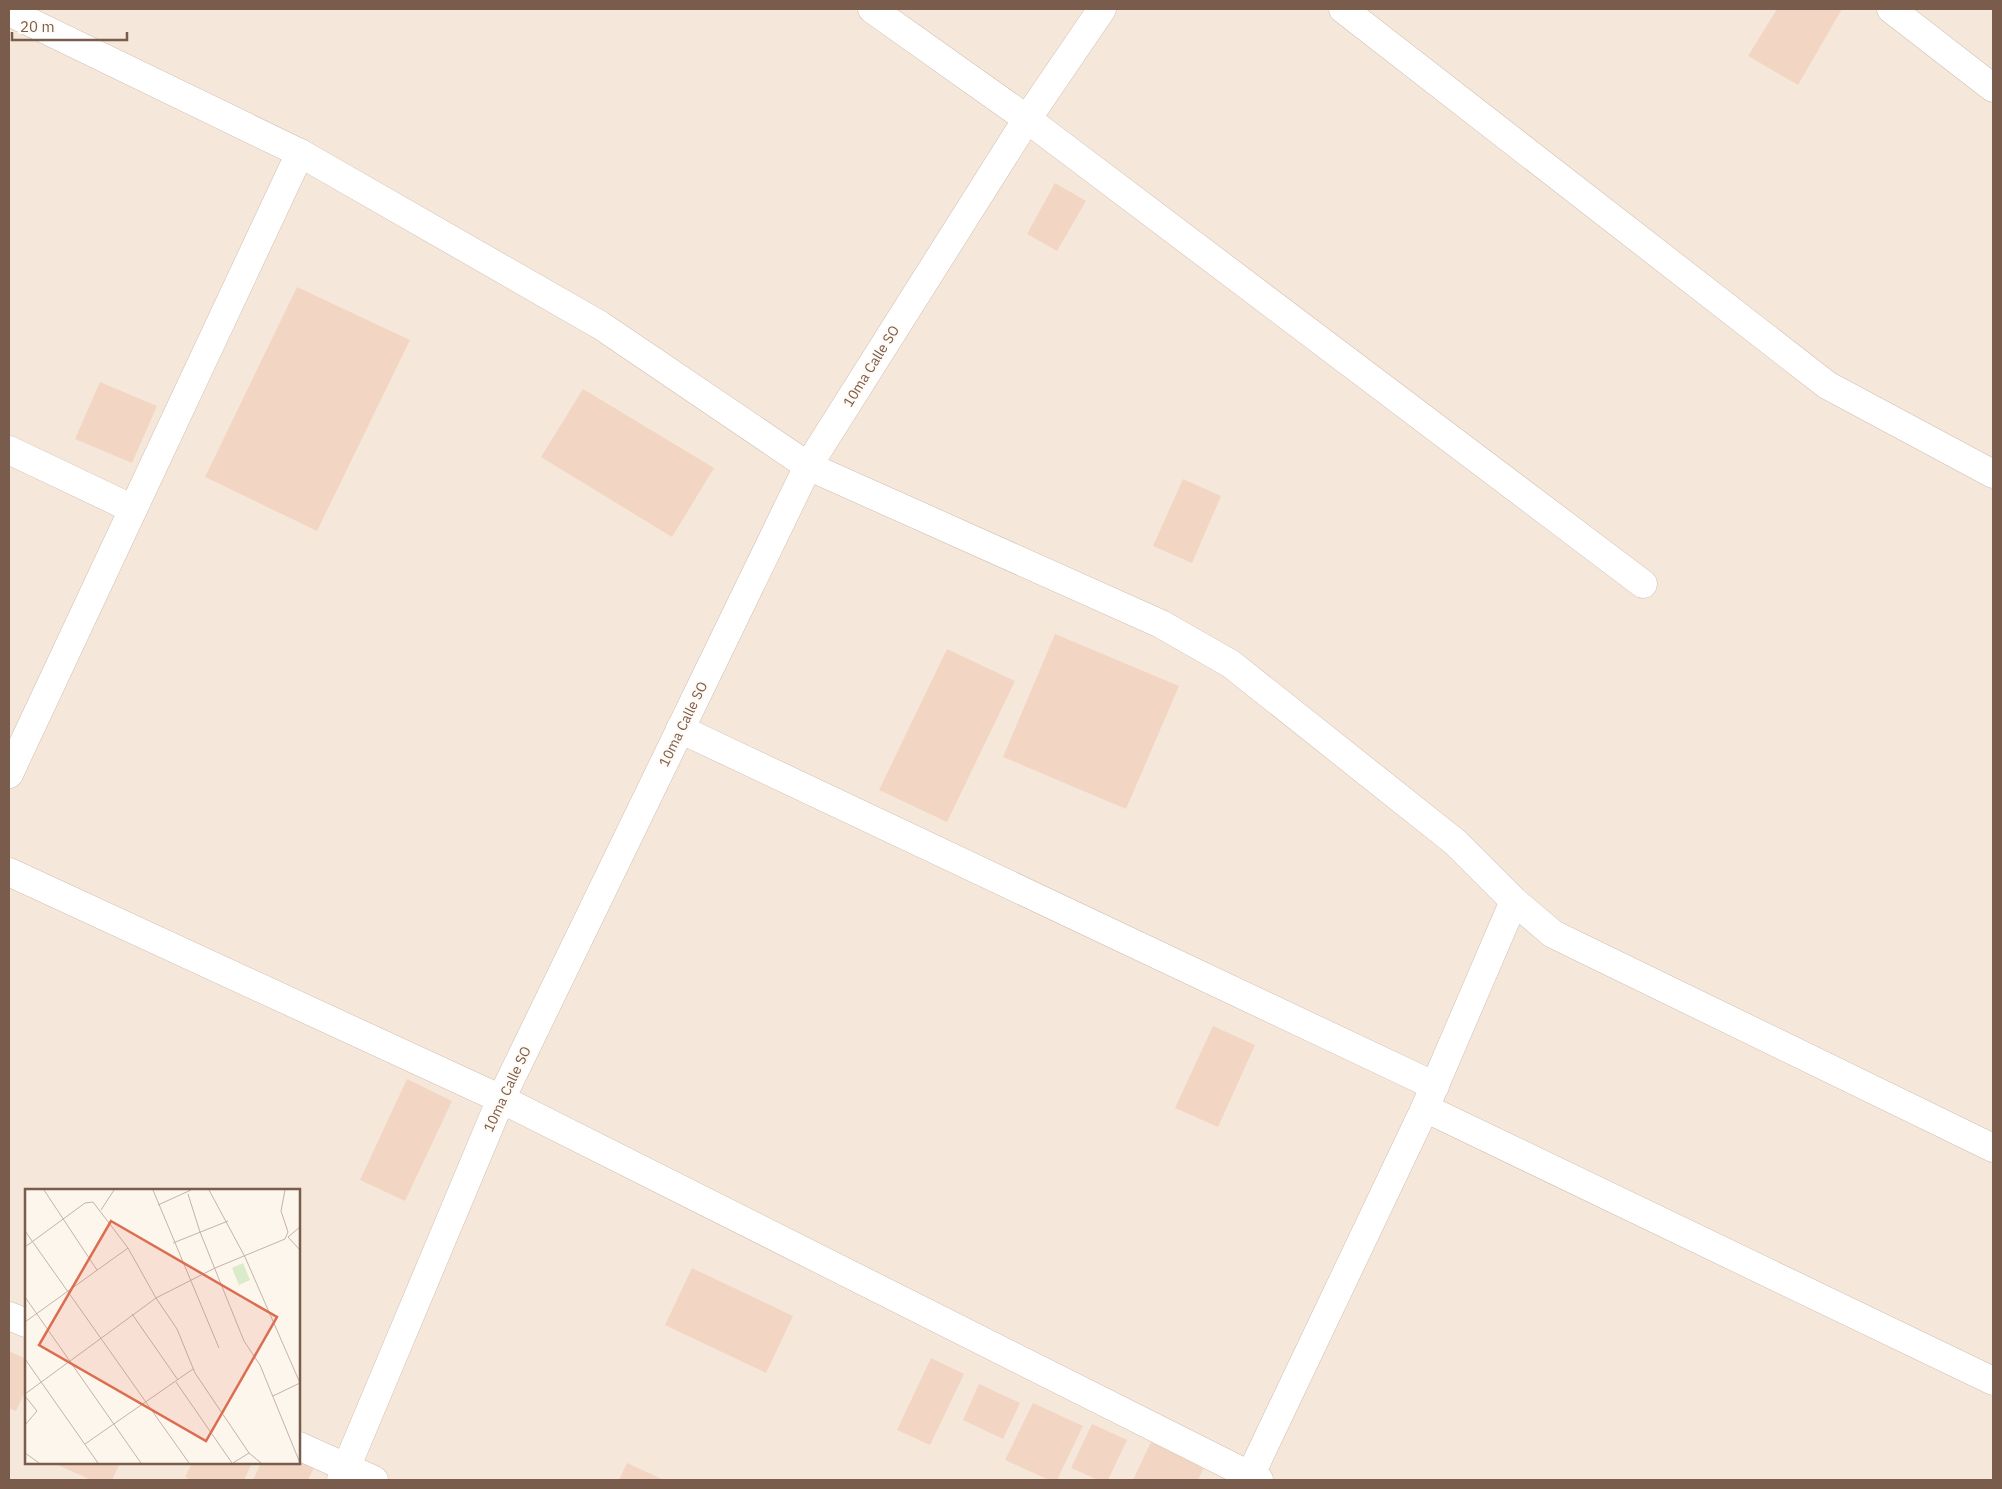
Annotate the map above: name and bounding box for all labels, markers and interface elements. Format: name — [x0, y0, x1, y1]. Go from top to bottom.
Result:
scale bar — [12, 10, 128, 42]
text: 20 m — [20, 17, 55, 36]
street label: 10ma Calle SO — [839, 322, 903, 410]
street label: 10ma Calle SO — [655, 678, 711, 770]
street label: 10ma Calle SO — [479, 1043, 535, 1135]
inset map — [25, 1189, 300, 1464]

